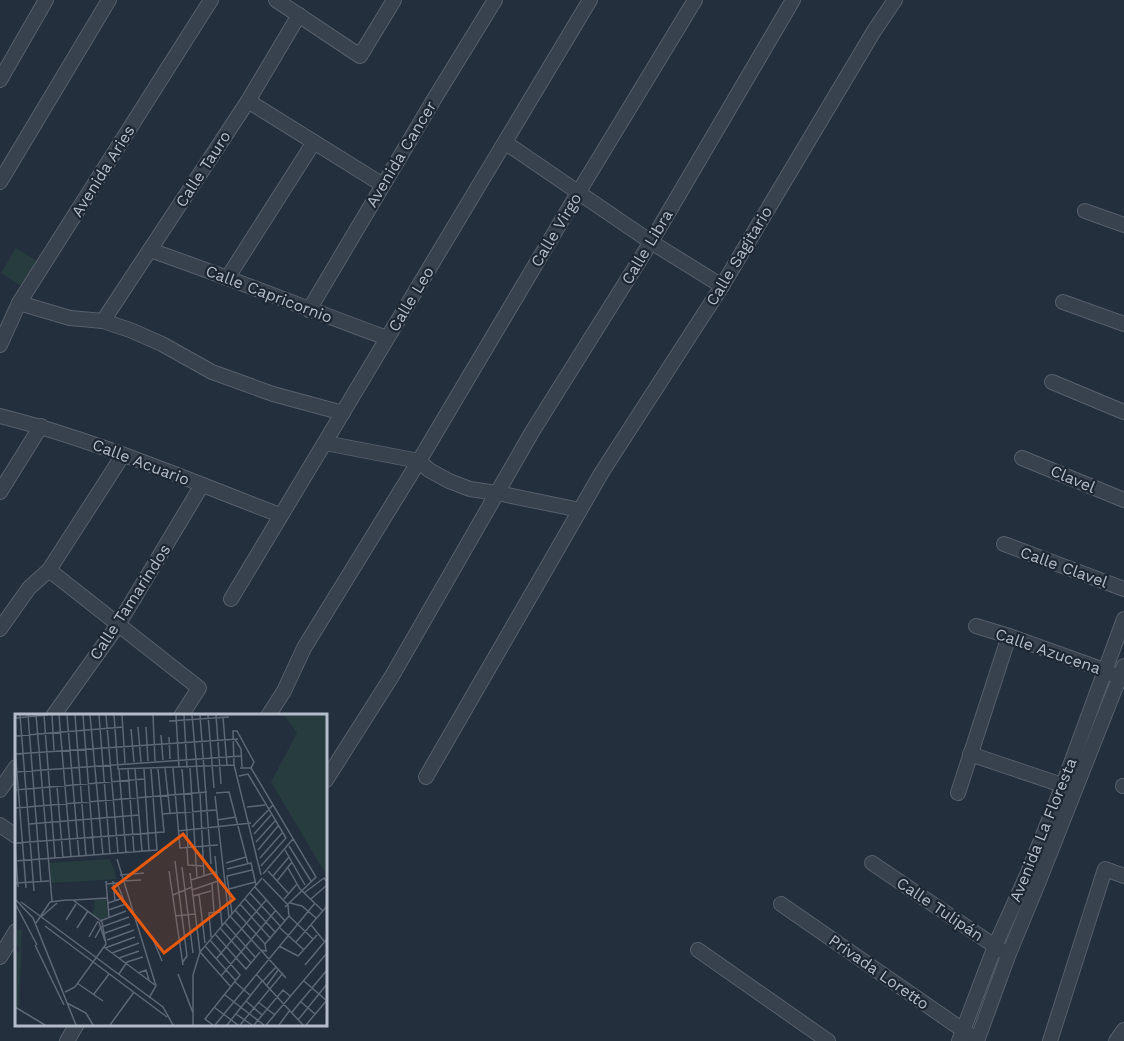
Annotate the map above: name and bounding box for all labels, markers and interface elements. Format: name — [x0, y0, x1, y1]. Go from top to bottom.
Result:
street label: Avenida Cancer — [362, 97, 440, 211]
street label: Avenida Aries — [67, 122, 139, 220]
street label: Calle Tauro — [171, 127, 235, 211]
street label: Calle Virgo — [527, 190, 585, 270]
street label: Calle Sagitario — [702, 203, 776, 309]
street label: Calle Libra — [617, 206, 677, 288]
street label: Calle Capricornio — [203, 261, 335, 327]
street label: Calle Leo — [384, 263, 438, 335]
street label: Calle Acuario — [90, 435, 192, 489]
street label: Clavel — [1048, 461, 1098, 497]
street label: Calle Tamarindos — [85, 541, 175, 663]
street label: Calle Clavel — [1018, 542, 1110, 592]
street label: Calle Azucena — [993, 624, 1103, 678]
inset map — [15, 714, 327, 1026]
street label: Avenida La Floresta — [1005, 755, 1081, 905]
street label: Calle Tulipán — [893, 873, 987, 945]
street label: Privada Loretto — [825, 930, 933, 1014]

